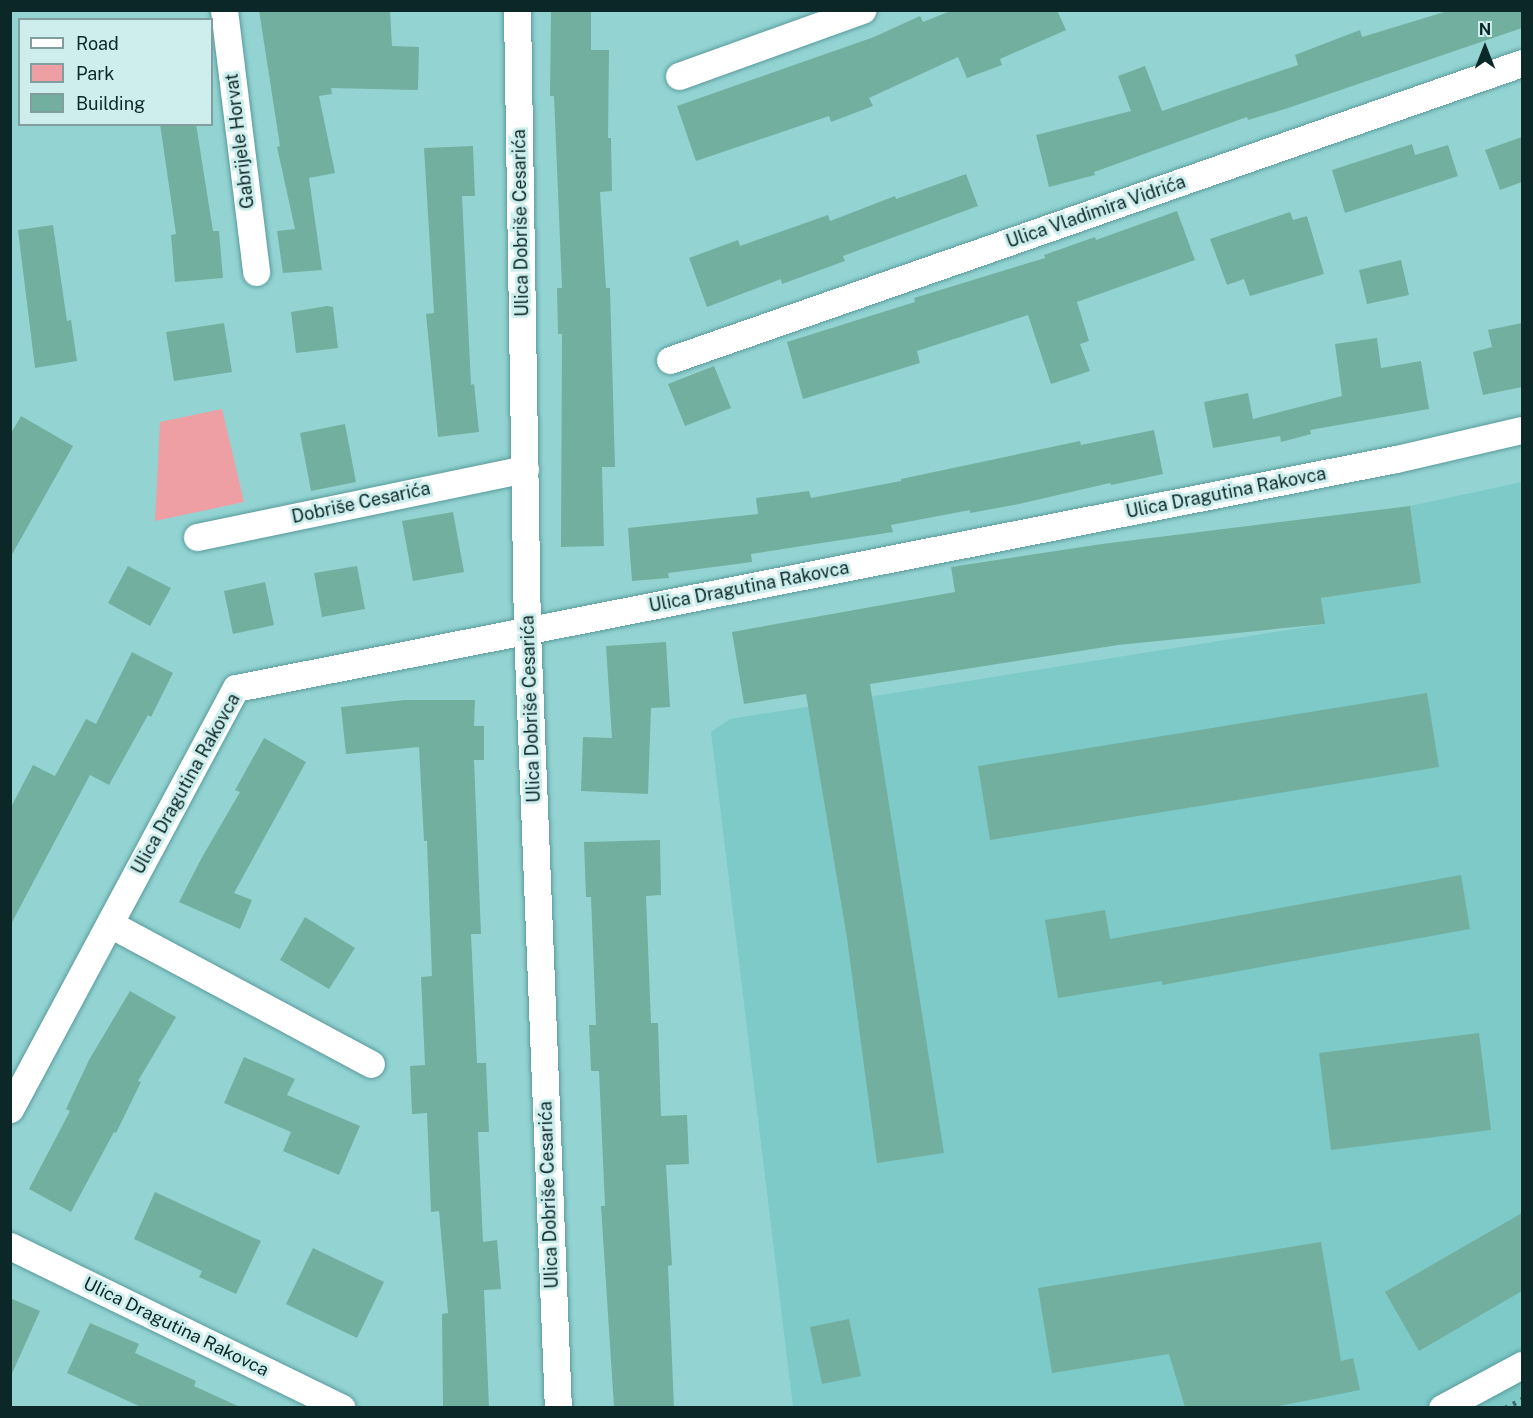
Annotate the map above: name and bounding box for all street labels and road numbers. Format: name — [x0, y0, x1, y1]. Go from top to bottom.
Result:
street label: Gabrijele Horvat — [221, 72, 259, 210]
street label: Ulica Dobriše Cesarića — [509, 129, 533, 317]
street label: Ulica Vladimira Vidrića — [1003, 171, 1189, 253]
street label: Ulica Dragutina Rakovca — [1124, 463, 1328, 523]
street label: Dobriše Cesarića — [290, 478, 432, 528]
street label: Ulica Dragutina Rakovca — [647, 557, 851, 617]
street label: Ulica Dobriše Cesarića — [517, 615, 545, 803]
street label: Ulica Dragutina Rakovca — [127, 690, 245, 878]
street label: Ulica Dobriše Cesarića — [535, 1101, 563, 1289]
street label: Ulica Dragutina Rakovca — [80, 1273, 272, 1381]

